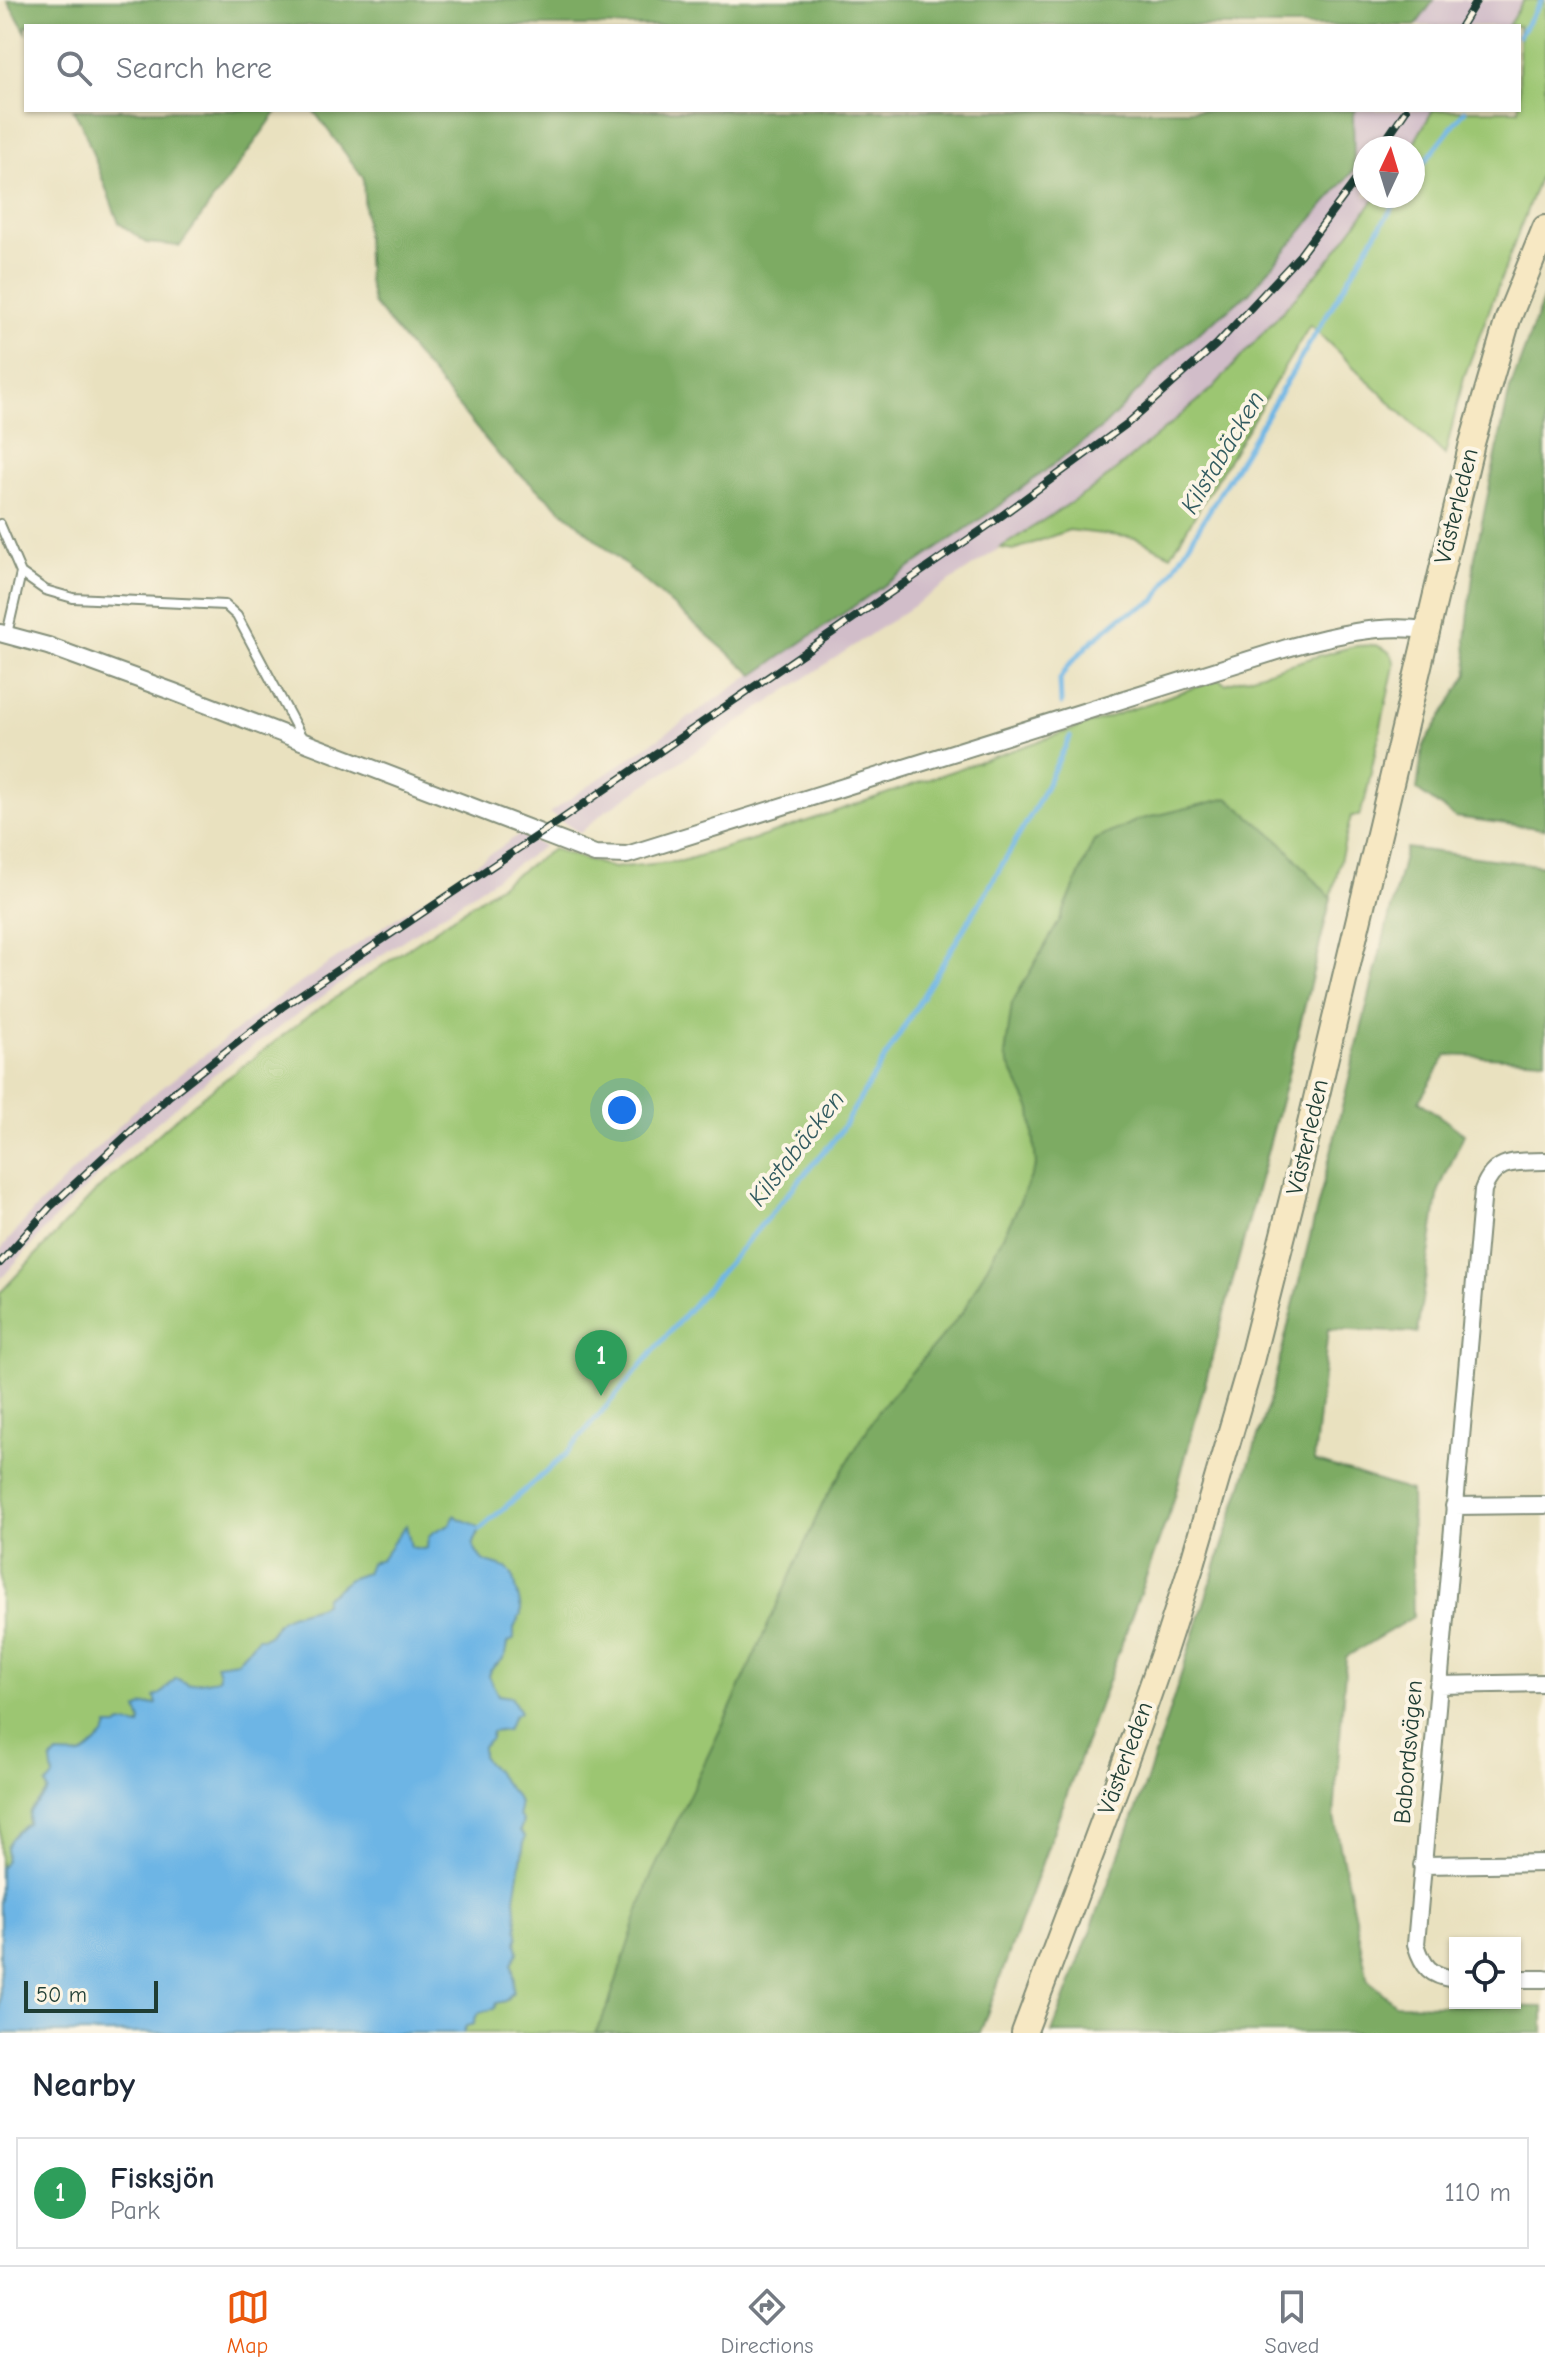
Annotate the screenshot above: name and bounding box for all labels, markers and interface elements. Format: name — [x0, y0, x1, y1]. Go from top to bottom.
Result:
search box — [24, 24, 1521, 112]
icon: search — [52, 46, 96, 90]
text: Search here — [116, 51, 272, 86]
north arrow — [1353, 136, 1425, 208]
water label: Kilstabäcken — [1174, 386, 1271, 519]
street label: Västerleden — [1428, 445, 1484, 567]
street label: Västerleden — [1280, 1076, 1334, 1198]
water label: Kilstabäcken — [742, 1085, 851, 1212]
your location — [602, 1090, 642, 1130]
pin: 1 — [575, 1330, 627, 1396]
street label: Babordsvägen — [1388, 1679, 1428, 1825]
street label: Västerleden — [1092, 1698, 1158, 1818]
map controls — [1449, 1937, 1521, 2009]
button: locate — [1449, 1937, 1521, 2009]
scale bar — [24, 1977, 158, 2013]
text: 50 m — [36, 1982, 87, 2008]
text: Nearby — [32, 2065, 135, 2105]
text: Fisksjön — [110, 2161, 214, 2196]
text: 1 — [55, 2178, 65, 2208]
text: 110 m — [1444, 2178, 1511, 2208]
text: Park — [110, 2196, 160, 2226]
tab: Map — [226, 2285, 270, 2359]
tab: Directions — [721, 2285, 814, 2359]
tab: Saved — [1265, 2285, 1319, 2359]

